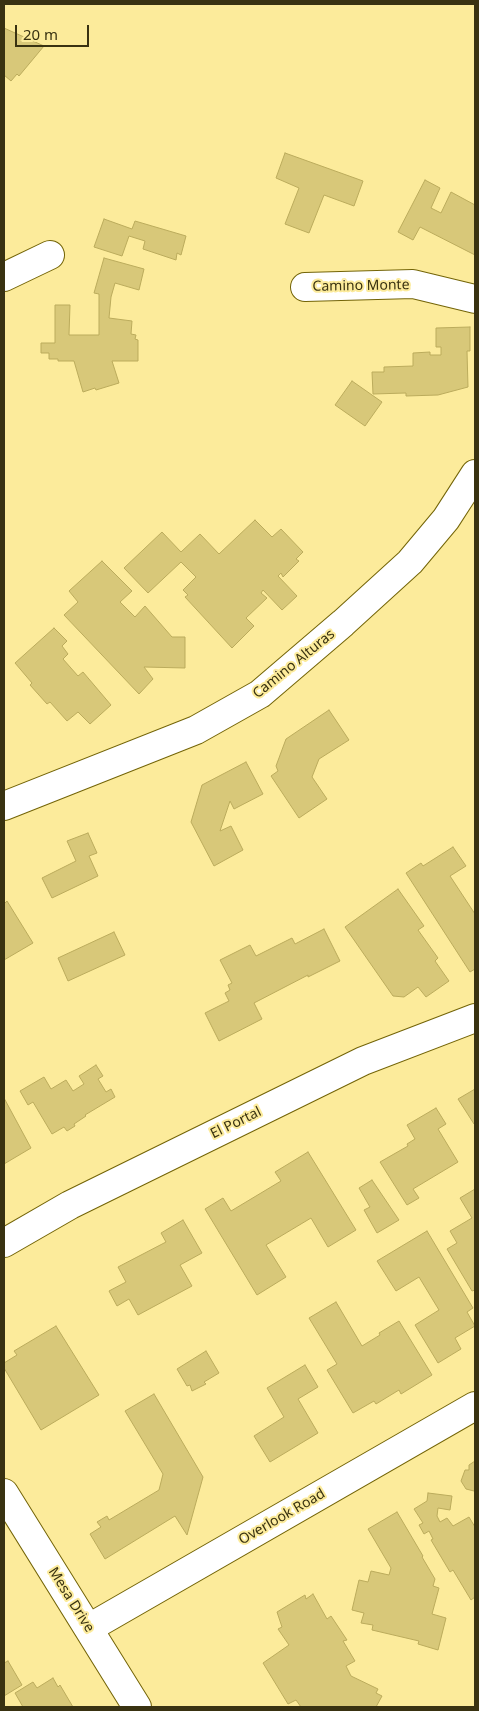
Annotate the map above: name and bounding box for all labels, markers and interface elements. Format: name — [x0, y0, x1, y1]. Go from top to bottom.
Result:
scale bar — [18, 15, 91, 47]
text: 20 m — [23, 24, 58, 44]
street label: Camino Monte — [312, 277, 410, 295]
street label: Camino Alturas — [250, 626, 338, 702]
street label: El Portal — [208, 1104, 264, 1142]
street label: Overlook Road — [236, 1485, 328, 1549]
street label: Mesa Drive — [44, 1564, 98, 1636]

